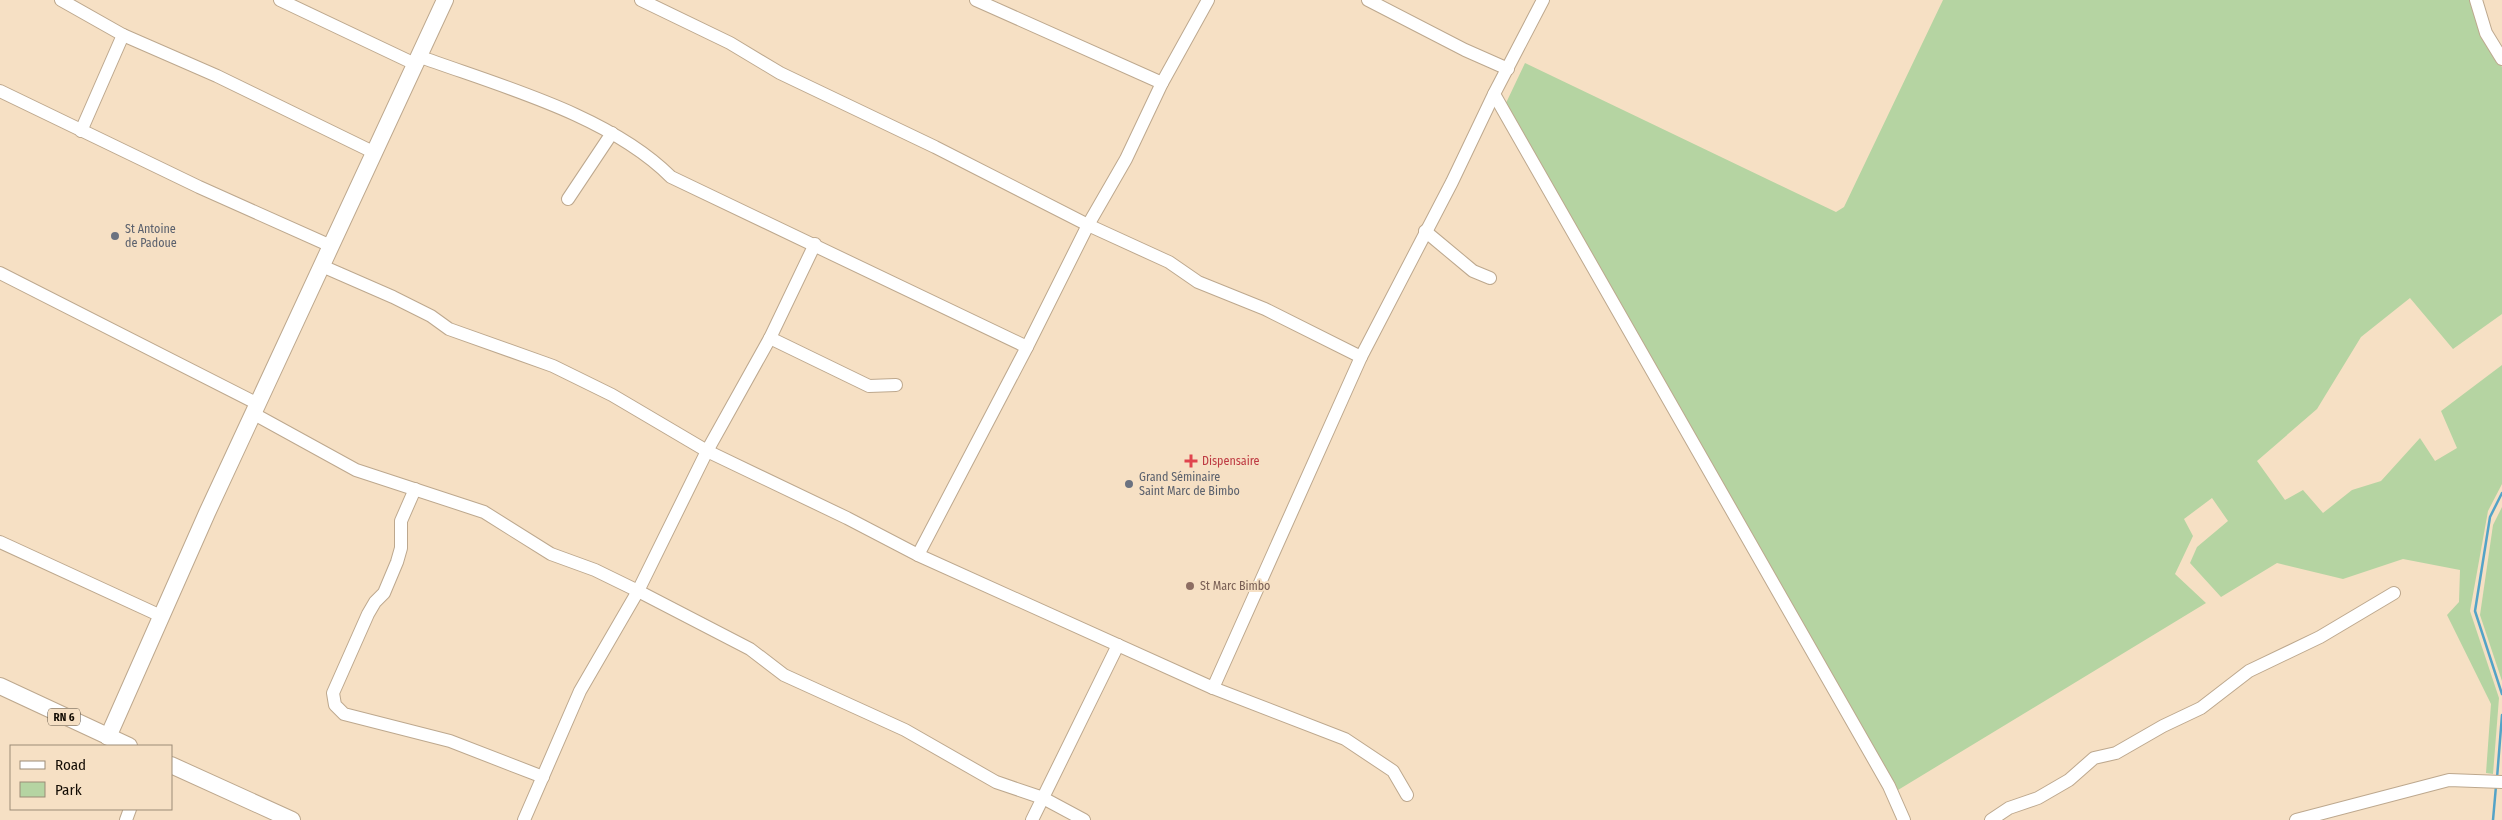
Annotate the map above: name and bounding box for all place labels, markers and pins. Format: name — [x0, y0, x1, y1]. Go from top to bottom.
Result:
place label: St Antoine de Padoue — [125, 222, 177, 250]
marker: St Antoine de Padoue — [109, 230, 121, 242]
marker: Dispensaire — [1184, 454, 1198, 468]
place label: Dispensaire — [1202, 454, 1260, 468]
place label: Grand Séminaire Saint Marc de Bimbo — [1139, 470, 1240, 498]
marker: Grand Séminaire Saint Marc de Bimbo — [1123, 478, 1135, 490]
place label: St Marc Bimbo — [1200, 579, 1270, 593]
marker: St Marc Bimbo — [1184, 580, 1196, 592]

